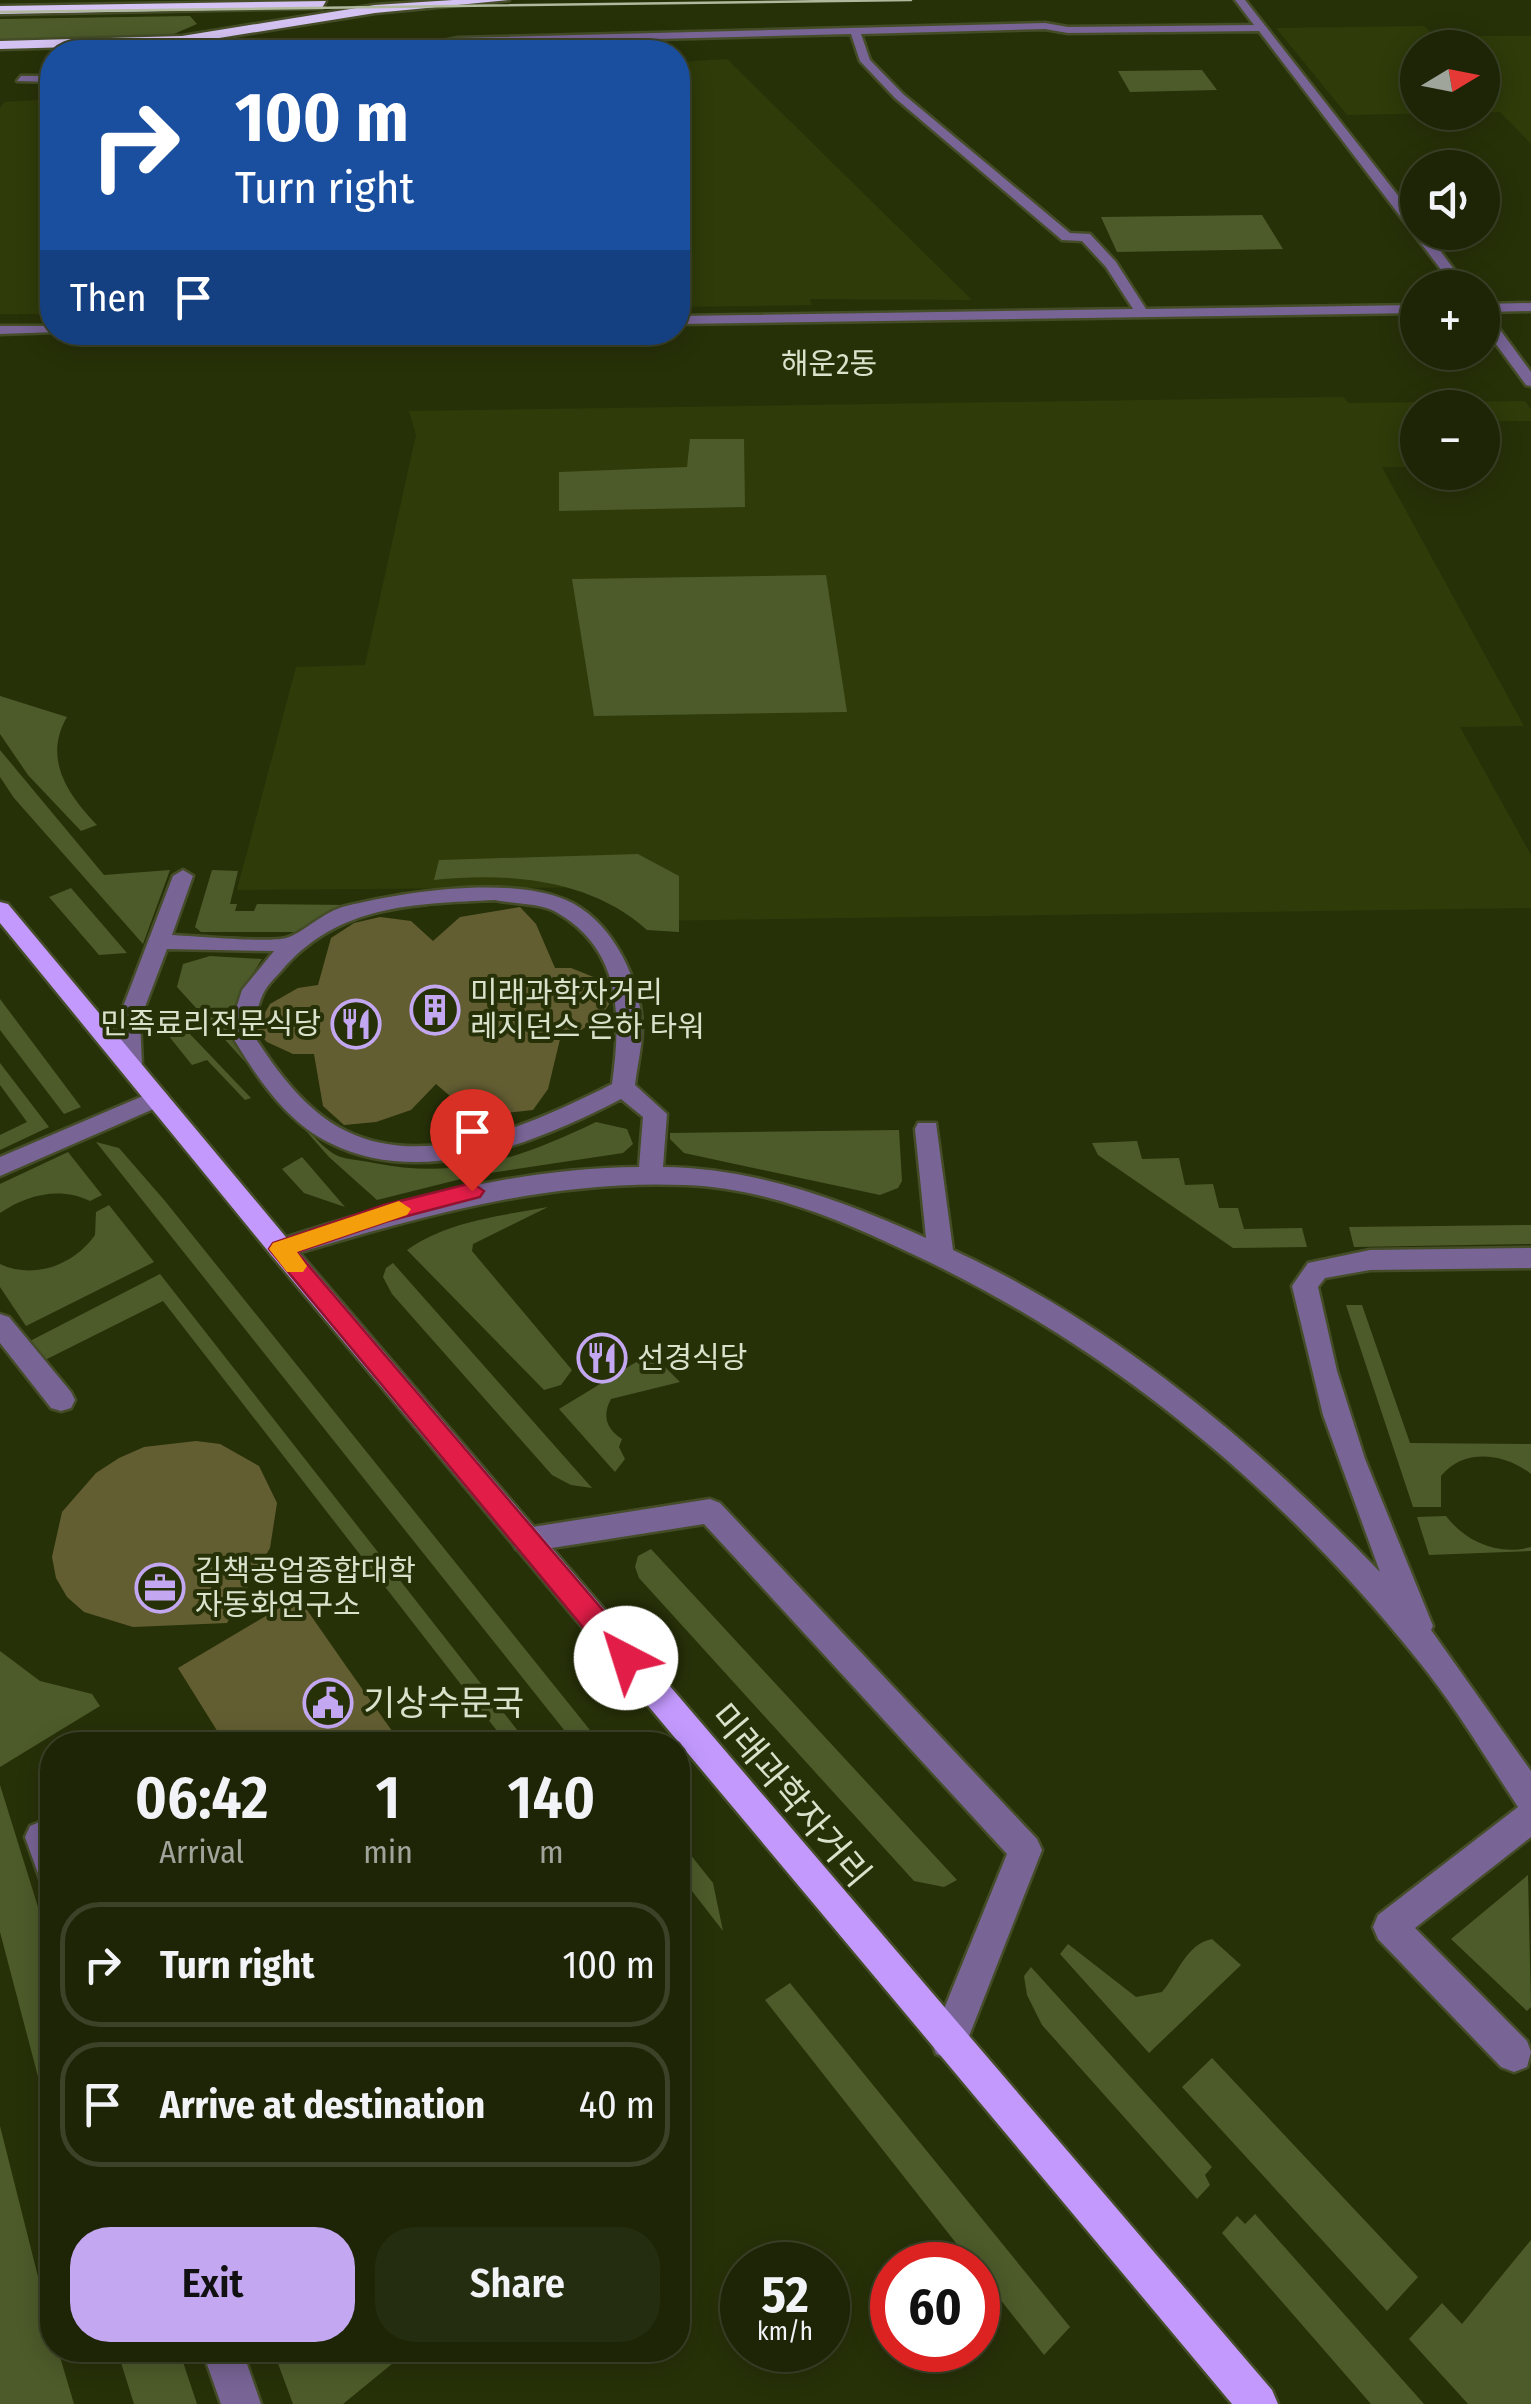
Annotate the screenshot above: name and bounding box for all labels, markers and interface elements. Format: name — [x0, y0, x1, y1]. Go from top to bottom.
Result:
north arrow — [1400, 30, 1500, 130]
map controls — [1400, 30, 1500, 490]
text: 100 m — [235, 76, 409, 160]
icon: right — [70, 80, 200, 210]
button: sound — [1400, 150, 1500, 250]
text: Turn right — [235, 161, 414, 215]
icon: arrive — [166, 270, 221, 325]
button: + — [1400, 270, 1500, 370]
text: Then — [70, 275, 146, 321]
district label: 해운2동 — [781, 346, 877, 382]
button: − — [1400, 390, 1500, 490]
place label: 미래과학자거리 레지던스 은하 타워 — [470, 975, 705, 1045]
building icon: 미래과학자거리 레지던스 은하 타워 — [409, 984, 461, 1036]
restaurant icon: 민족료리전문식당 — [330, 998, 382, 1050]
place label: 민족료리전문식당 — [100, 1006, 321, 1042]
pin — [430, 1089, 515, 1192]
icon: arrive — [445, 1104, 500, 1159]
restaurant icon: 선경식당 — [576, 1332, 628, 1384]
place label: 선경식당 — [637, 1340, 747, 1376]
place label: 김책공업종합대학 자동화연구소 — [195, 1553, 416, 1623]
office icon: 김책공업종합대학 자동화연구소 — [134, 1562, 186, 1614]
position arrow — [574, 1606, 678, 1710]
public building icon: 기상수문국 — [302, 1677, 354, 1729]
place label: 기상수문국 — [363, 1682, 524, 1724]
street label: 미래과학자거리 — [702, 1695, 880, 1895]
text: 06:42 — [135, 1762, 269, 1834]
text: 1 — [376, 1762, 401, 1834]
text: 140 — [508, 1762, 595, 1834]
text: Arrival — [159, 1833, 244, 1871]
text: min — [363, 1833, 413, 1871]
text: m — [539, 1833, 564, 1871]
icon: right — [75, 1937, 130, 1992]
text: Turn right — [160, 1942, 314, 1988]
text: 100 m — [562, 1942, 655, 1988]
icon: arrive — [75, 2077, 130, 2132]
text: Arrive at destination — [160, 2082, 485, 2128]
text: 40 m — [579, 2082, 655, 2128]
button: Exit — [70, 2227, 355, 2342]
button: Share — [375, 2227, 660, 2342]
speed limit sign: 60 — [870, 2242, 1000, 2372]
text: 52 — [761, 2265, 809, 2325]
text: km/h — [757, 2317, 813, 2347]

